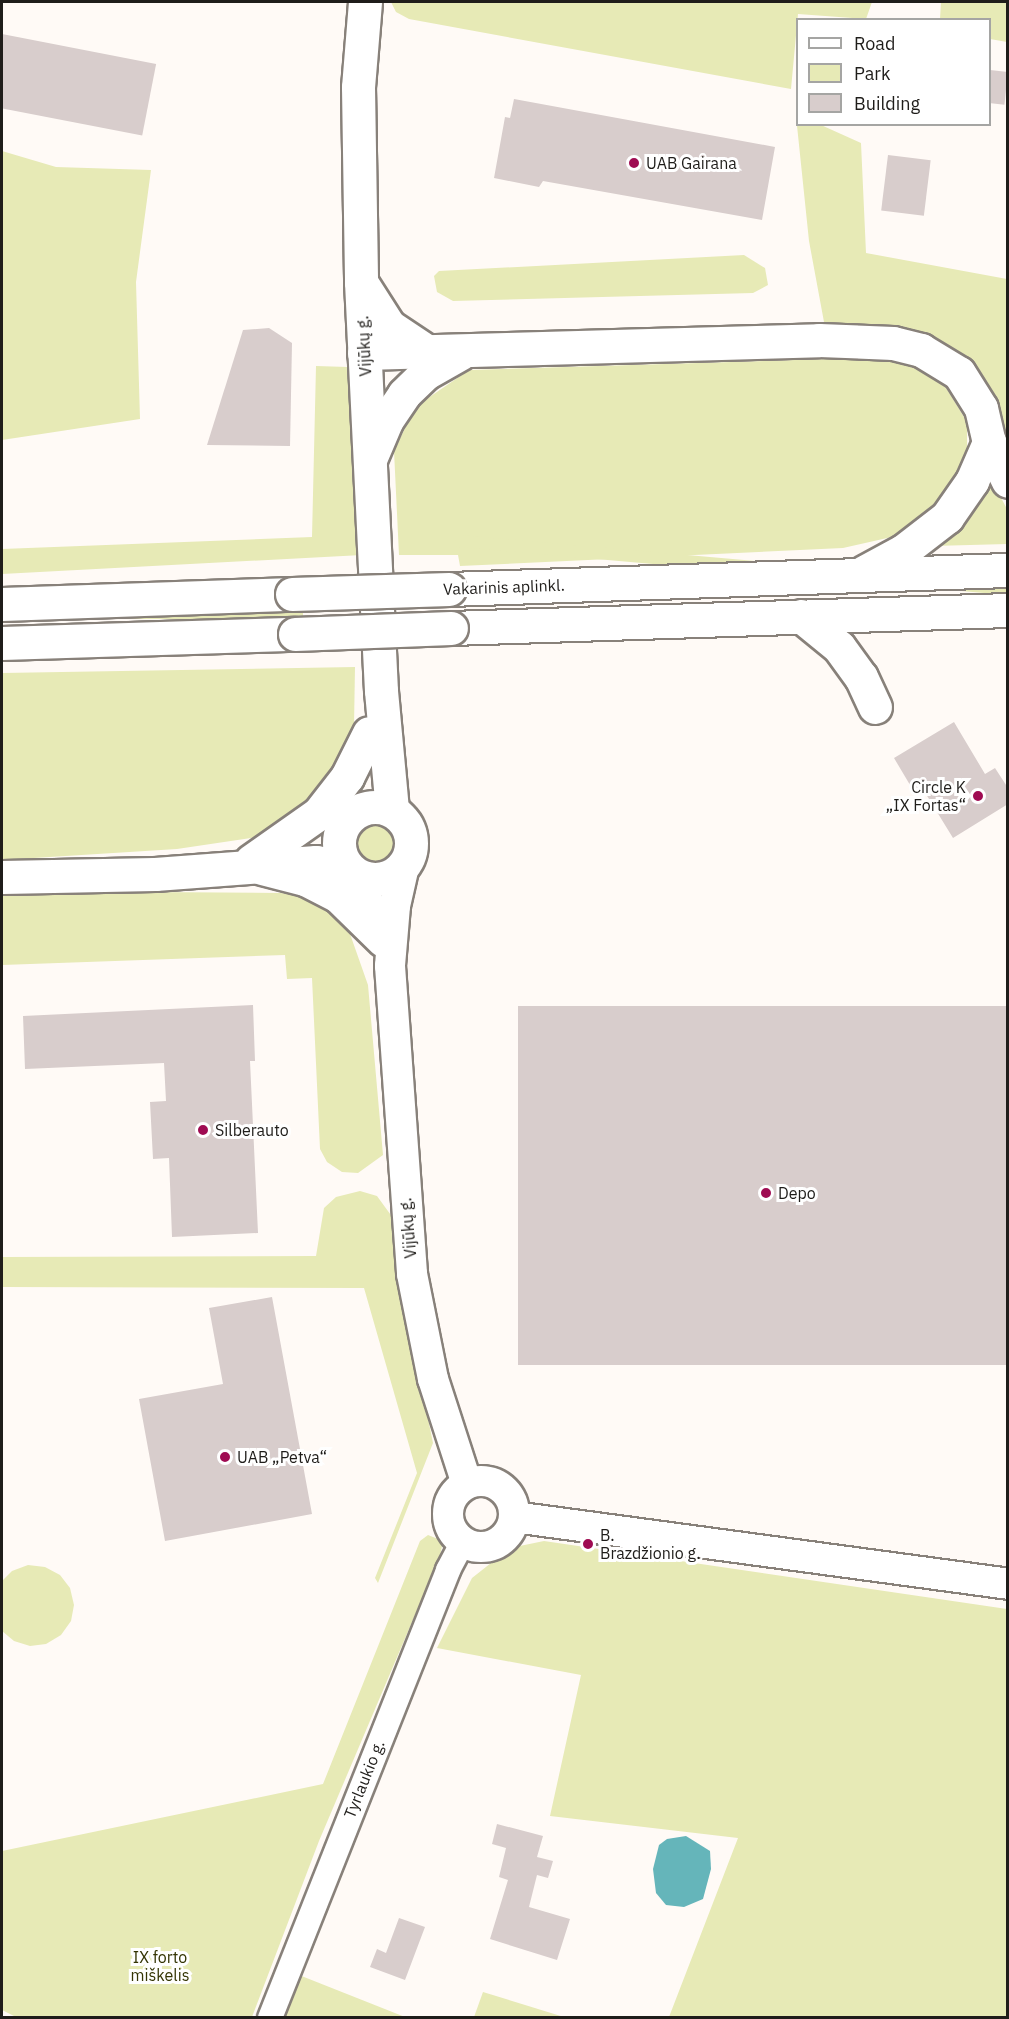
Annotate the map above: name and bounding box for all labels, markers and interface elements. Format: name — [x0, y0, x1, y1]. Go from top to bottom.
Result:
legend — [796, 18, 991, 126]
text: Road — [854, 32, 895, 55]
text: Park — [854, 62, 890, 85]
text: Building — [854, 92, 920, 115]
place label: UAB Gairana — [646, 153, 737, 173]
marker: UAB Gairana — [627, 156, 641, 170]
street label: Vijūkų g. — [353, 315, 375, 377]
street label: Vakarinis aplinkl. — [443, 575, 565, 599]
place label: Circle K „IX Fortas“ — [886, 777, 966, 815]
marker: Circle K „IX Fortas“ — [971, 789, 985, 803]
place label: Silberauto — [215, 1120, 289, 1140]
marker: Silberauto — [196, 1123, 210, 1137]
place label: Depo — [778, 1183, 816, 1203]
marker: Depo — [759, 1186, 773, 1200]
street label: Vijūkų g. — [396, 1197, 420, 1259]
place label: UAB „Petva“ — [237, 1447, 327, 1467]
marker: UAB „Petva“ — [218, 1450, 232, 1464]
place label: B. Brazdžionio g. — [600, 1525, 701, 1563]
marker: B. Brazdžionio g. — [581, 1537, 595, 1551]
street label: Tyrlaukio g. — [340, 1737, 388, 1821]
park label: IX forto miškelis — [131, 1947, 189, 1985]

